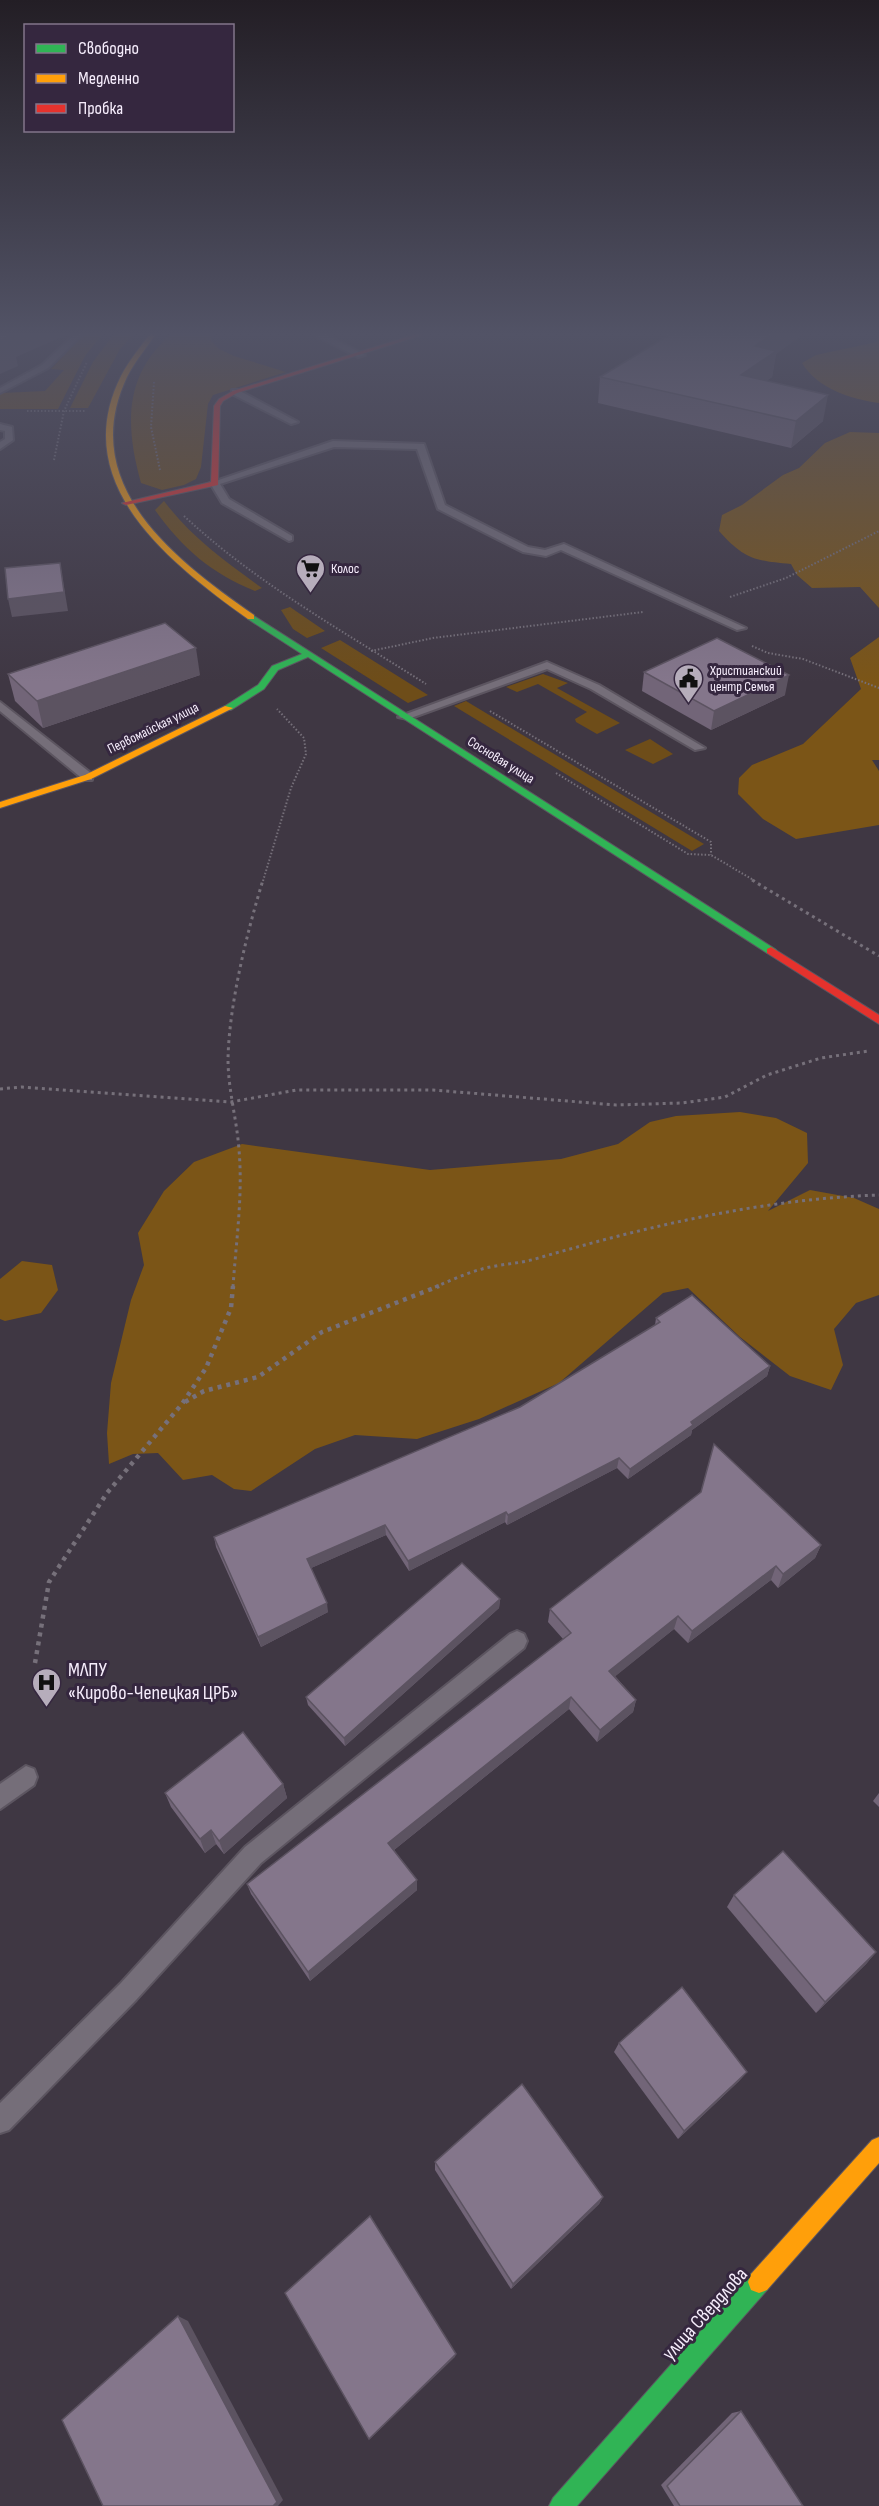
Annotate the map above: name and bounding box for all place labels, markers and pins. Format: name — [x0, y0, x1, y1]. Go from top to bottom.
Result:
supermarket icon: Колос — [294, 552, 326, 594]
place label: Колос — [331, 560, 359, 577]
public building icon: Христианский центр Семья — [673, 662, 705, 704]
place label: Христианский центр Семья — [709, 662, 782, 695]
place label: МЛПУ «Кирово-Чепецкая ЦРБ» — [68, 1658, 238, 1705]
hospital icon: МЛПУ «Кирово-Чепецкая ЦРБ» — [31, 1666, 63, 1708]

